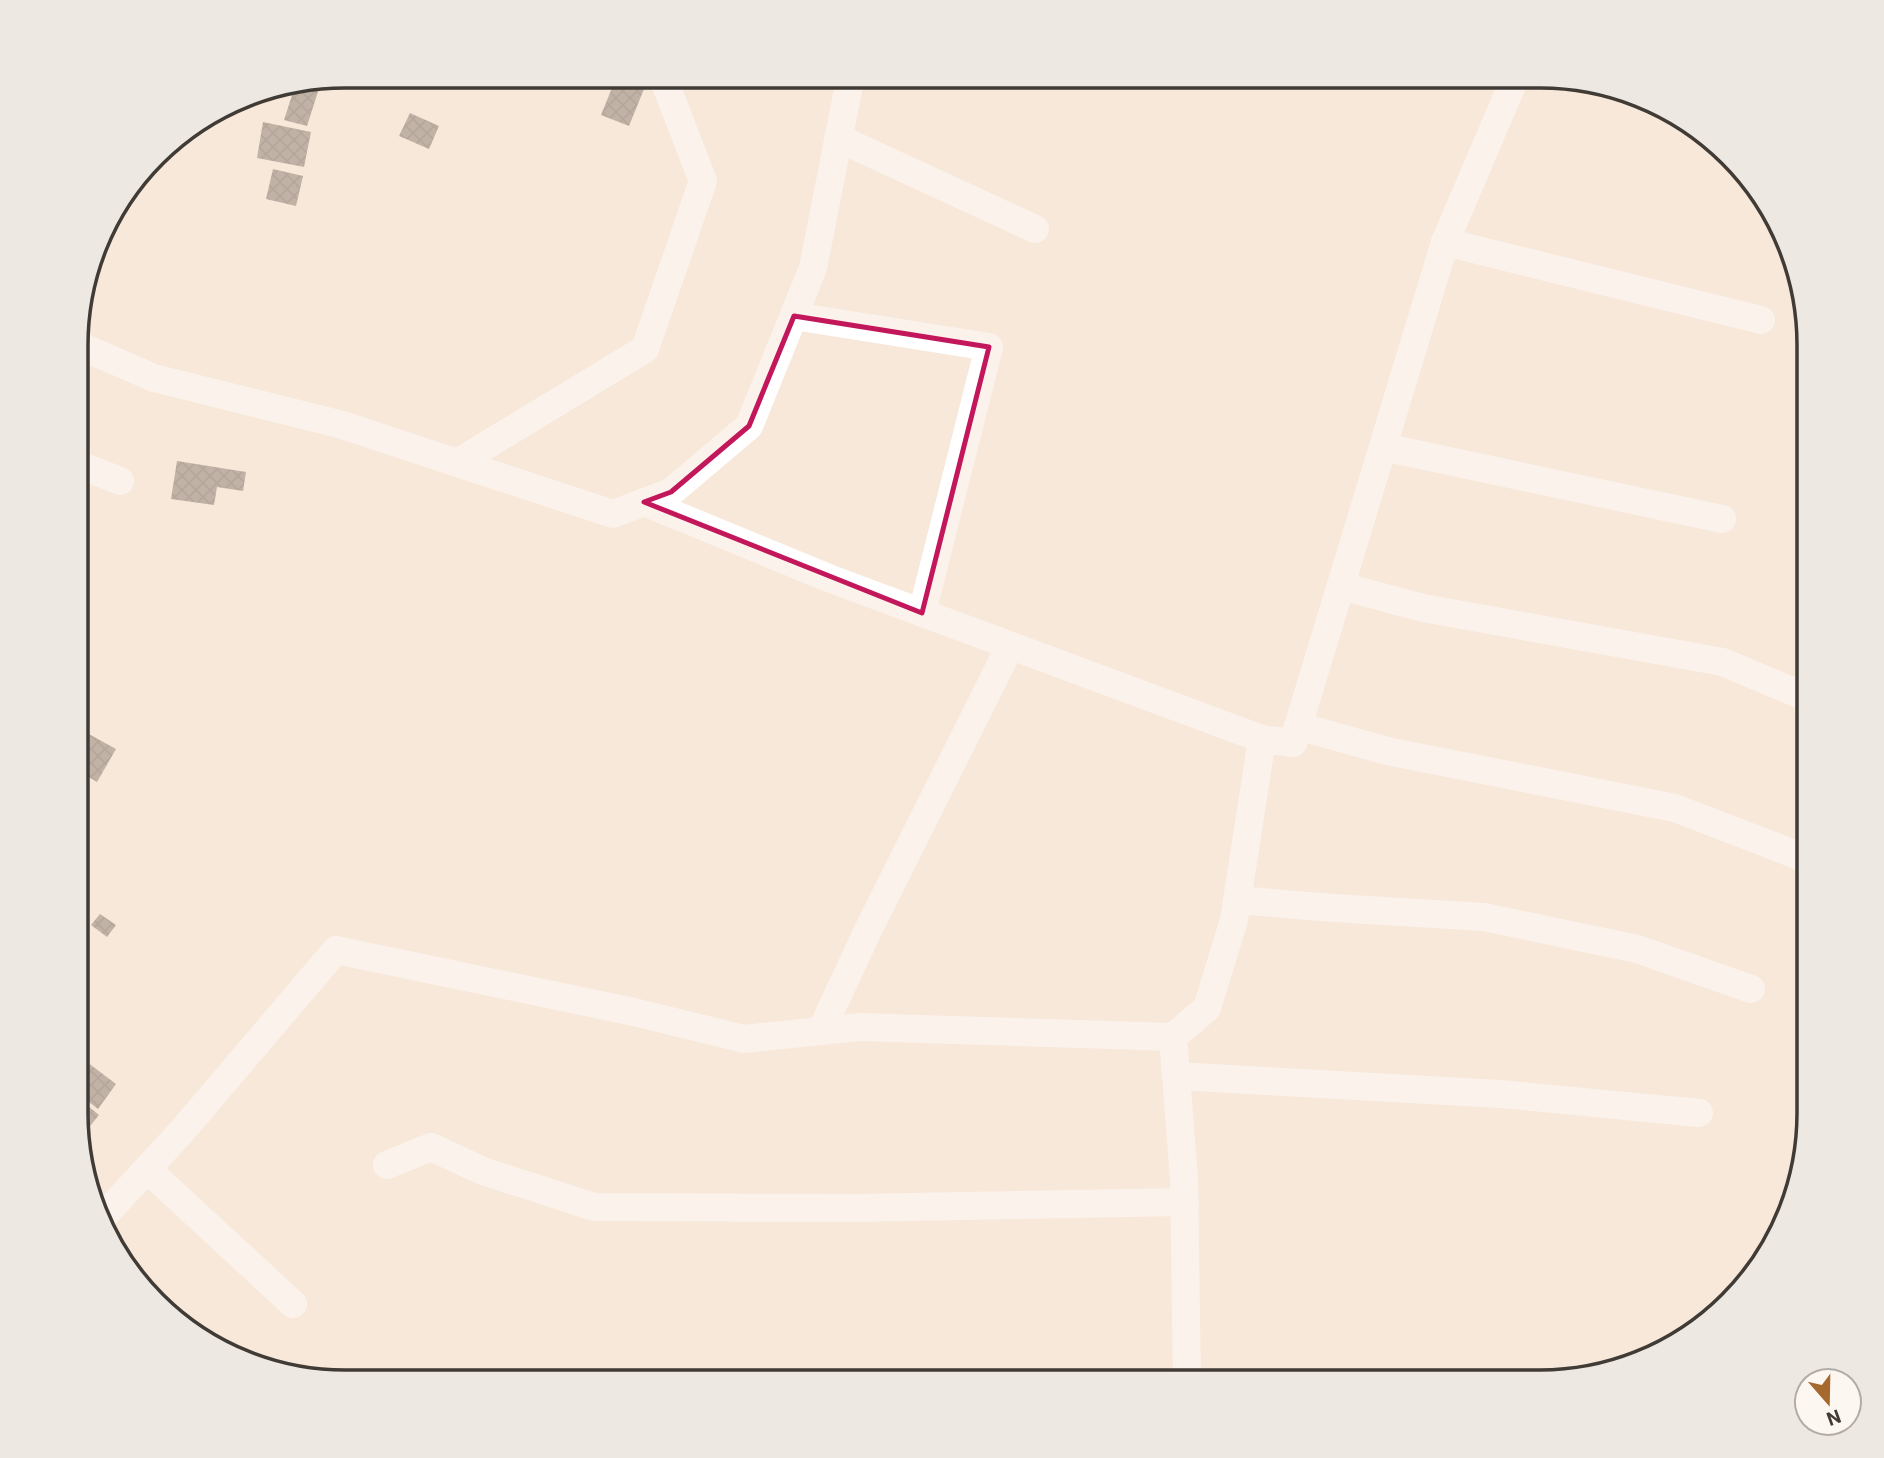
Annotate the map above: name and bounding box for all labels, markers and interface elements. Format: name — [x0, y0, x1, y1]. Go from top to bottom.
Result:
north arrow — [1793, 1367, 1863, 1437]
text: N — [1823, 1404, 1844, 1431]

